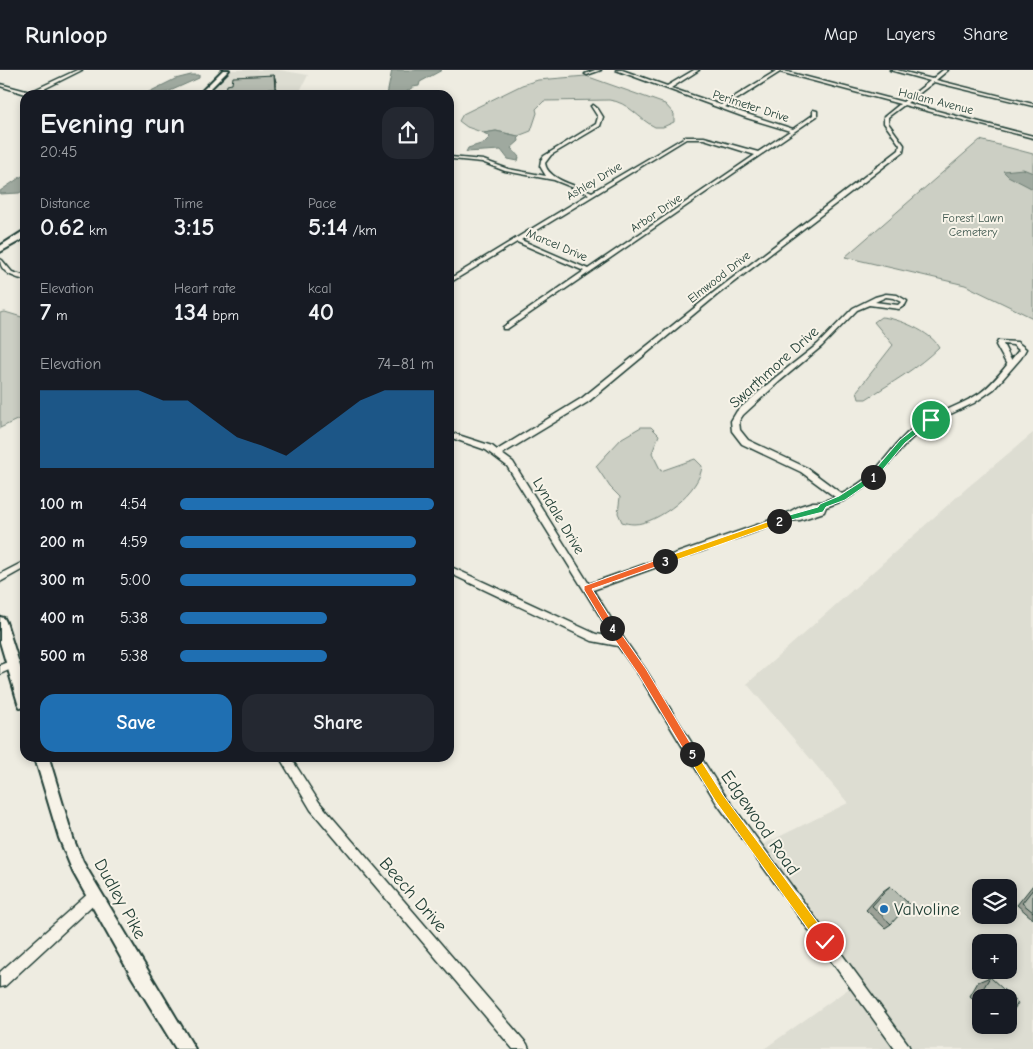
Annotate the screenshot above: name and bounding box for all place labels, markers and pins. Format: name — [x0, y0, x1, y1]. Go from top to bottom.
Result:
pin — [910, 399, 952, 441]
pin: 1 — [860, 464, 886, 490]
pin: 2 — [766, 508, 792, 534]
pin: 3 — [652, 548, 678, 574]
pin: 4 — [600, 616, 624, 640]
pin: 5 — [680, 742, 704, 766]
place label: Valvoline — [894, 899, 960, 920]
marker: Valvoline — [878, 903, 890, 915]
pin — [804, 921, 846, 963]

